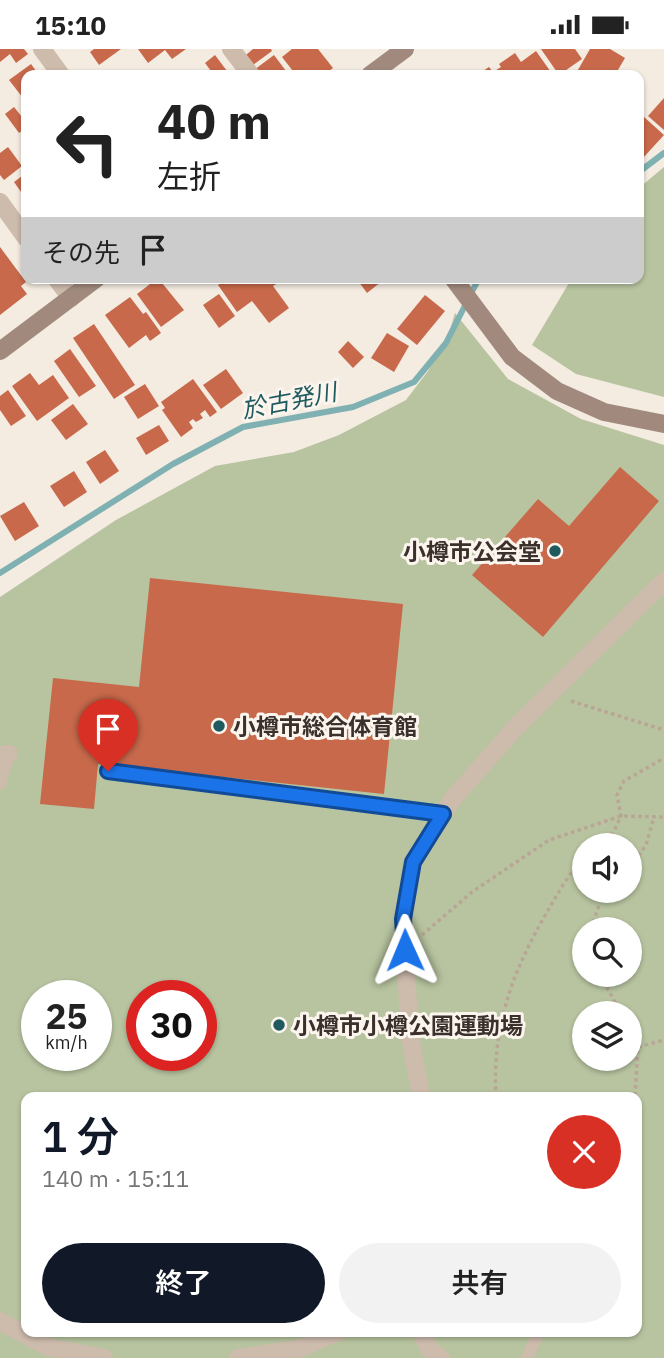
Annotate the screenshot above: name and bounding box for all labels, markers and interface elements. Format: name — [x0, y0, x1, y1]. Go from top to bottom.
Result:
text: 15:10 — [35, 8, 106, 42]
text: 40 m — [157, 89, 271, 152]
icon: left — [42, 98, 133, 189]
text: 左折 — [157, 155, 221, 197]
icon: arrive — [134, 231, 172, 269]
text: その先 — [42, 235, 120, 269]
water label: 於古発川 — [239, 375, 342, 425]
place label: 小樽市公会堂 — [403, 536, 541, 566]
marker: 小樽市公会堂 — [547, 543, 563, 559]
pin — [78, 699, 138, 771]
icon: arrive — [89, 710, 127, 748]
place label: 小樽市総合体育館 — [233, 711, 417, 741]
marker: 小樽市総合体育館 — [211, 718, 227, 734]
map controls — [572, 833, 642, 1071]
button: sound — [572, 833, 642, 903]
position arrow — [368, 913, 442, 987]
button: search — [572, 917, 642, 987]
speed limit sign: 30 — [126, 980, 217, 1071]
text: 25 — [45, 993, 88, 1039]
button: layers — [572, 1001, 642, 1071]
place label: 小樽市小樽公園運動場 — [293, 1010, 523, 1040]
marker: 小樽市小樽公園運動場 — [271, 1017, 287, 1033]
text: km/h — [45, 1031, 88, 1054]
text: 1 分 — [42, 1109, 119, 1164]
button: close — [547, 1115, 621, 1189]
text: 140 m · 15:11 — [42, 1163, 189, 1193]
button: 終了 — [42, 1243, 325, 1323]
button: 共有 — [339, 1243, 621, 1323]

